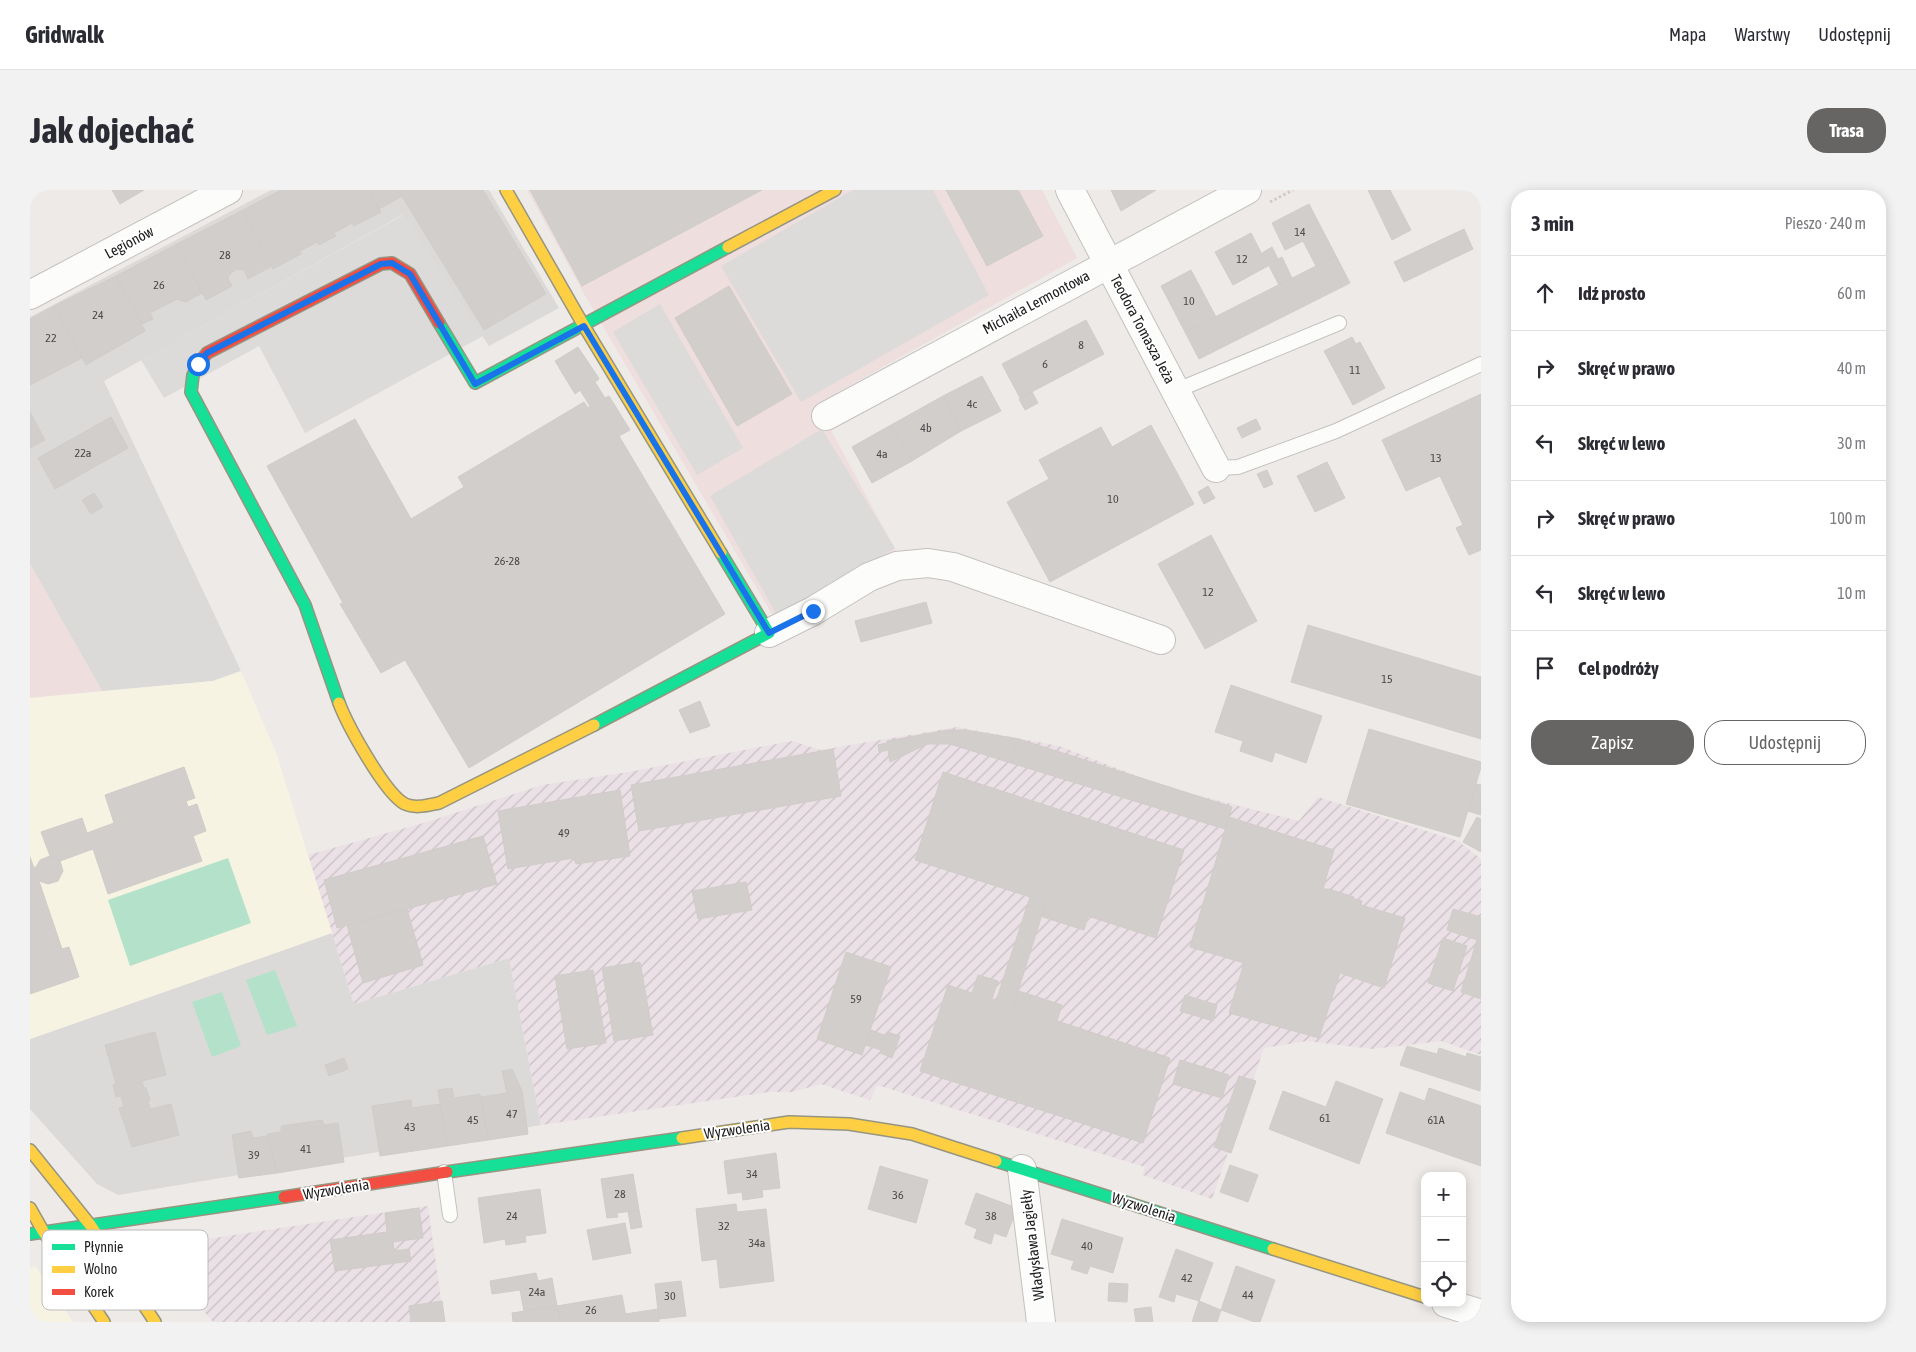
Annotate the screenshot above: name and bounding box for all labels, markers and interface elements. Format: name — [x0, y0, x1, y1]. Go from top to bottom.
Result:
text: Gridwalk — [25, 21, 104, 48]
text: Mapa — [1669, 24, 1706, 45]
text: Warstwy — [1734, 24, 1790, 45]
text: Udostępnij — [1818, 24, 1891, 45]
button: Trasa — [1807, 108, 1886, 153]
text: Jak dojechać — [30, 110, 194, 150]
text: 3 min — [1531, 211, 1574, 235]
text: Pieszo · 240 m — [1785, 214, 1866, 232]
street label: Legionów — [102, 222, 156, 262]
house number: 14 — [1294, 225, 1306, 239]
house number: 28 — [219, 248, 231, 262]
house number: 12 — [1236, 252, 1248, 266]
street label: Michaiła Lermontowa — [980, 267, 1092, 337]
street label: Teodora Tomasza Jeża — [1107, 272, 1179, 386]
house number: 26 — [153, 278, 165, 292]
icon: ahead — [1531, 279, 1559, 307]
text: Idź prosto — [1578, 282, 1646, 304]
text: 60 m — [1837, 284, 1866, 302]
house number: 10 — [1183, 294, 1195, 308]
house number: 24 — [92, 308, 104, 322]
house number: 22 — [45, 331, 57, 345]
house number: 8 — [1078, 338, 1084, 352]
route start — [187, 353, 210, 376]
icon: right — [1531, 354, 1559, 382]
house number: 6 — [1042, 357, 1048, 371]
text: Skręć w prawo — [1578, 357, 1675, 379]
text: 40 m — [1837, 359, 1866, 377]
house number: 11 — [1349, 363, 1361, 377]
house number: 4c — [967, 397, 978, 411]
house number: 4b — [920, 421, 932, 435]
icon: left — [1531, 429, 1559, 457]
text: Skręć w lewo — [1578, 432, 1665, 454]
text: 30 m — [1837, 434, 1866, 452]
house number: 22a — [75, 446, 91, 460]
house number: 4a — [876, 447, 888, 461]
house number: 13 — [1430, 451, 1442, 465]
house number: 10 — [1107, 492, 1119, 506]
icon: right — [1531, 504, 1559, 532]
text: Skręć w prawo — [1578, 507, 1675, 529]
text: 100 m — [1830, 509, 1866, 527]
house number: 26-28 — [494, 554, 520, 568]
icon: left — [1531, 579, 1559, 607]
text: Skręć w lewo — [1578, 582, 1665, 604]
text: 10 m — [1837, 584, 1866, 602]
house number: 12 — [1202, 585, 1214, 599]
route end — [802, 600, 825, 623]
icon: arrive — [1531, 654, 1559, 682]
text: Cel podróży — [1578, 657, 1659, 679]
house number: 15 — [1381, 672, 1393, 686]
button: Zapisz — [1531, 720, 1694, 765]
button: Udostępnij — [1704, 720, 1866, 765]
house number: 49 — [558, 826, 570, 840]
house number: 59 — [850, 992, 862, 1006]
house number: 47 — [506, 1107, 518, 1121]
house number: 61 — [1319, 1111, 1331, 1125]
house number: 45 — [467, 1113, 479, 1127]
house number: 61A — [1427, 1113, 1445, 1127]
street label: Wyzwolenia — [703, 1116, 771, 1142]
house number: 43 — [404, 1120, 416, 1134]
house number: 41 — [300, 1142, 312, 1156]
house number: 39 — [248, 1148, 260, 1162]
house number: 34 — [746, 1167, 758, 1181]
map controls — [1421, 1172, 1466, 1307]
button: + — [1421, 1172, 1466, 1217]
street label: Wyzwolenia — [302, 1175, 370, 1203]
house number: 28 — [614, 1187, 626, 1201]
house number: 36 — [892, 1188, 904, 1202]
street label: Władysława Jagiełły — [1017, 1189, 1047, 1301]
street label: Wyzwolenia — [1110, 1189, 1178, 1225]
house number: 24 — [506, 1209, 518, 1223]
house number: 38 — [985, 1209, 997, 1223]
button: − — [1421, 1217, 1466, 1262]
house number: 32 — [718, 1219, 730, 1233]
legend — [42, 1230, 208, 1310]
house number: 34a — [749, 1236, 765, 1250]
text: Płynnie — [84, 1239, 123, 1255]
house number: 40 — [1081, 1239, 1093, 1253]
text: Wolno — [84, 1261, 117, 1277]
button: locate — [1421, 1262, 1466, 1307]
house number: 42 — [1181, 1271, 1193, 1285]
text: Korek — [84, 1284, 114, 1300]
house number: 24a — [529, 1285, 545, 1299]
house number: 44 — [1242, 1288, 1254, 1302]
house number: 30 — [664, 1289, 676, 1303]
house number: 26 — [585, 1303, 597, 1317]

